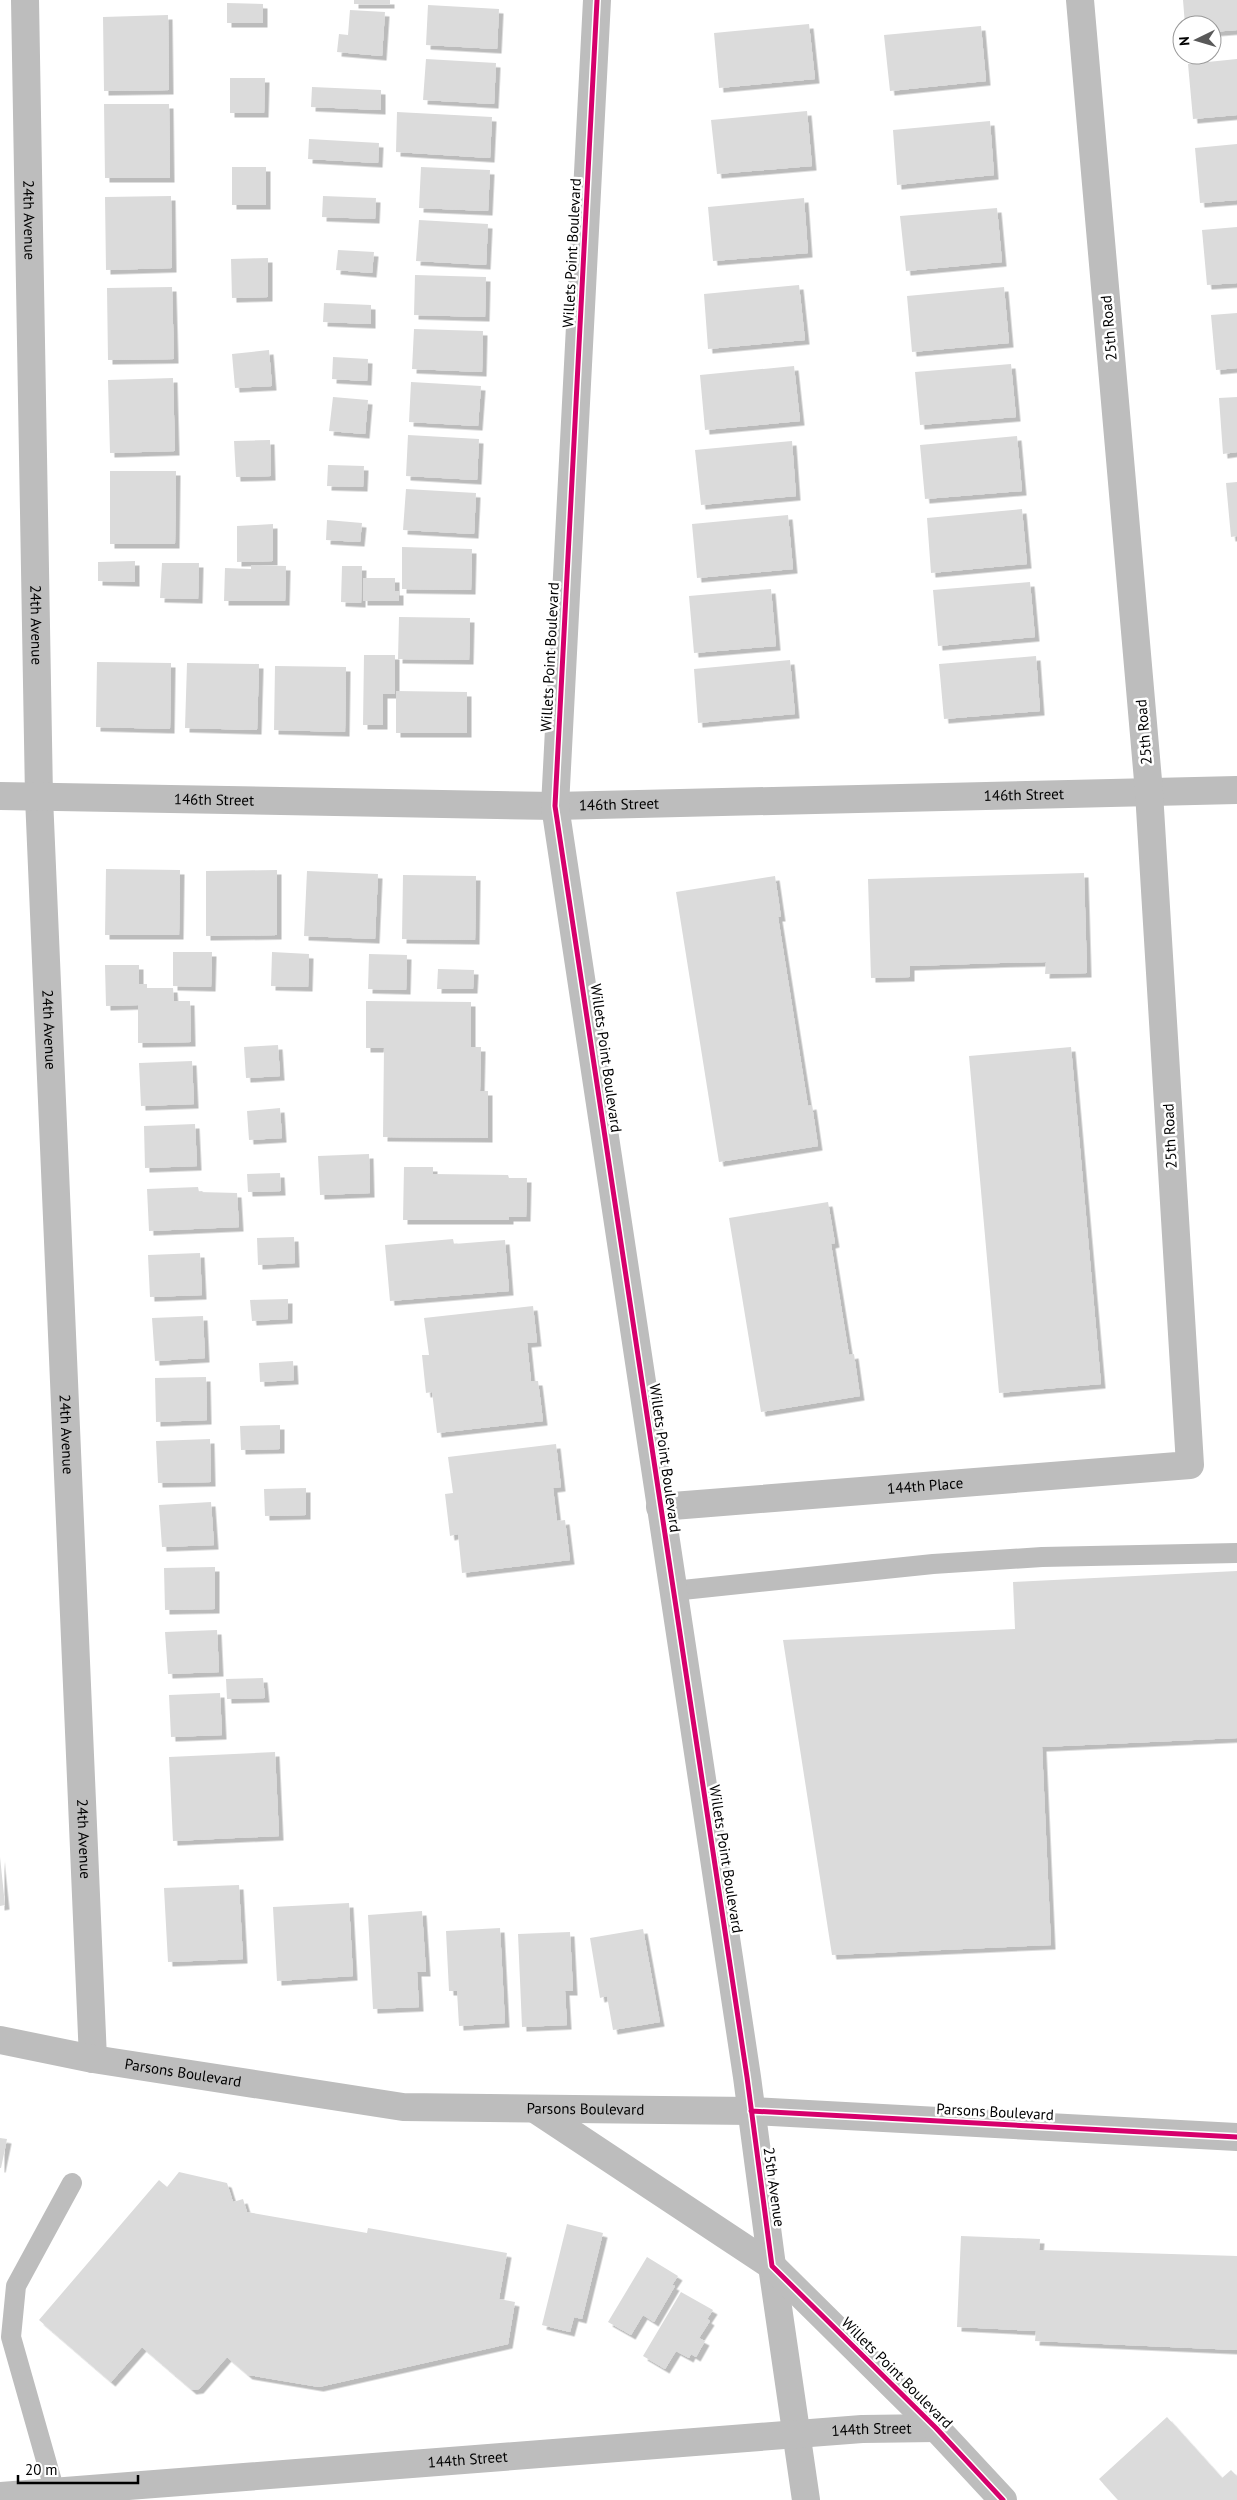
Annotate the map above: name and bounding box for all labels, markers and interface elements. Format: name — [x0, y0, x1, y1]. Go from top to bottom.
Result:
north arrow — [1172, 15, 1222, 65]
text: N — [1175, 36, 1193, 47]
street label: Willets Point Boulevard — [558, 178, 585, 328]
street label: 24th Avenue — [19, 180, 40, 260]
street label: 25th Road — [1096, 295, 1121, 361]
street label: Willets Point Boulevard — [536, 582, 563, 732]
street label: 24th Avenue — [26, 585, 47, 665]
street label: 25th Road — [1131, 699, 1156, 765]
street label: 146th Street — [983, 784, 1064, 805]
street label: 146th Street — [174, 789, 254, 810]
street label: 146th Street — [579, 794, 659, 814]
street label: Willets Point Boulevard — [587, 982, 626, 1133]
street label: 24th Avenue — [38, 989, 61, 1070]
street label: 25th Road — [1158, 1103, 1181, 1169]
street label: Willets Point Boulevard — [646, 1382, 685, 1533]
street label: 24th Avenue — [56, 1394, 78, 1475]
street label: 144th Place — [886, 1473, 964, 1498]
street label: Willets Point Boulevard — [705, 1783, 748, 1934]
street label: 24th Avenue — [73, 1798, 95, 1879]
street label: Parsons Boulevard — [123, 2054, 243, 2091]
street label: Parsons Boulevard — [526, 2098, 644, 2119]
street label: Parsons Boulevard — [936, 2099, 1054, 2124]
street label: 25th Avenue — [760, 2146, 789, 2228]
street label: Willets Point Boulevard — [838, 2313, 957, 2432]
street label: 144th Street — [831, 2418, 912, 2440]
street label: 144th Street — [427, 2447, 508, 2472]
scale bar — [18, 2452, 138, 2484]
text: 20 m — [25, 2460, 58, 2479]

